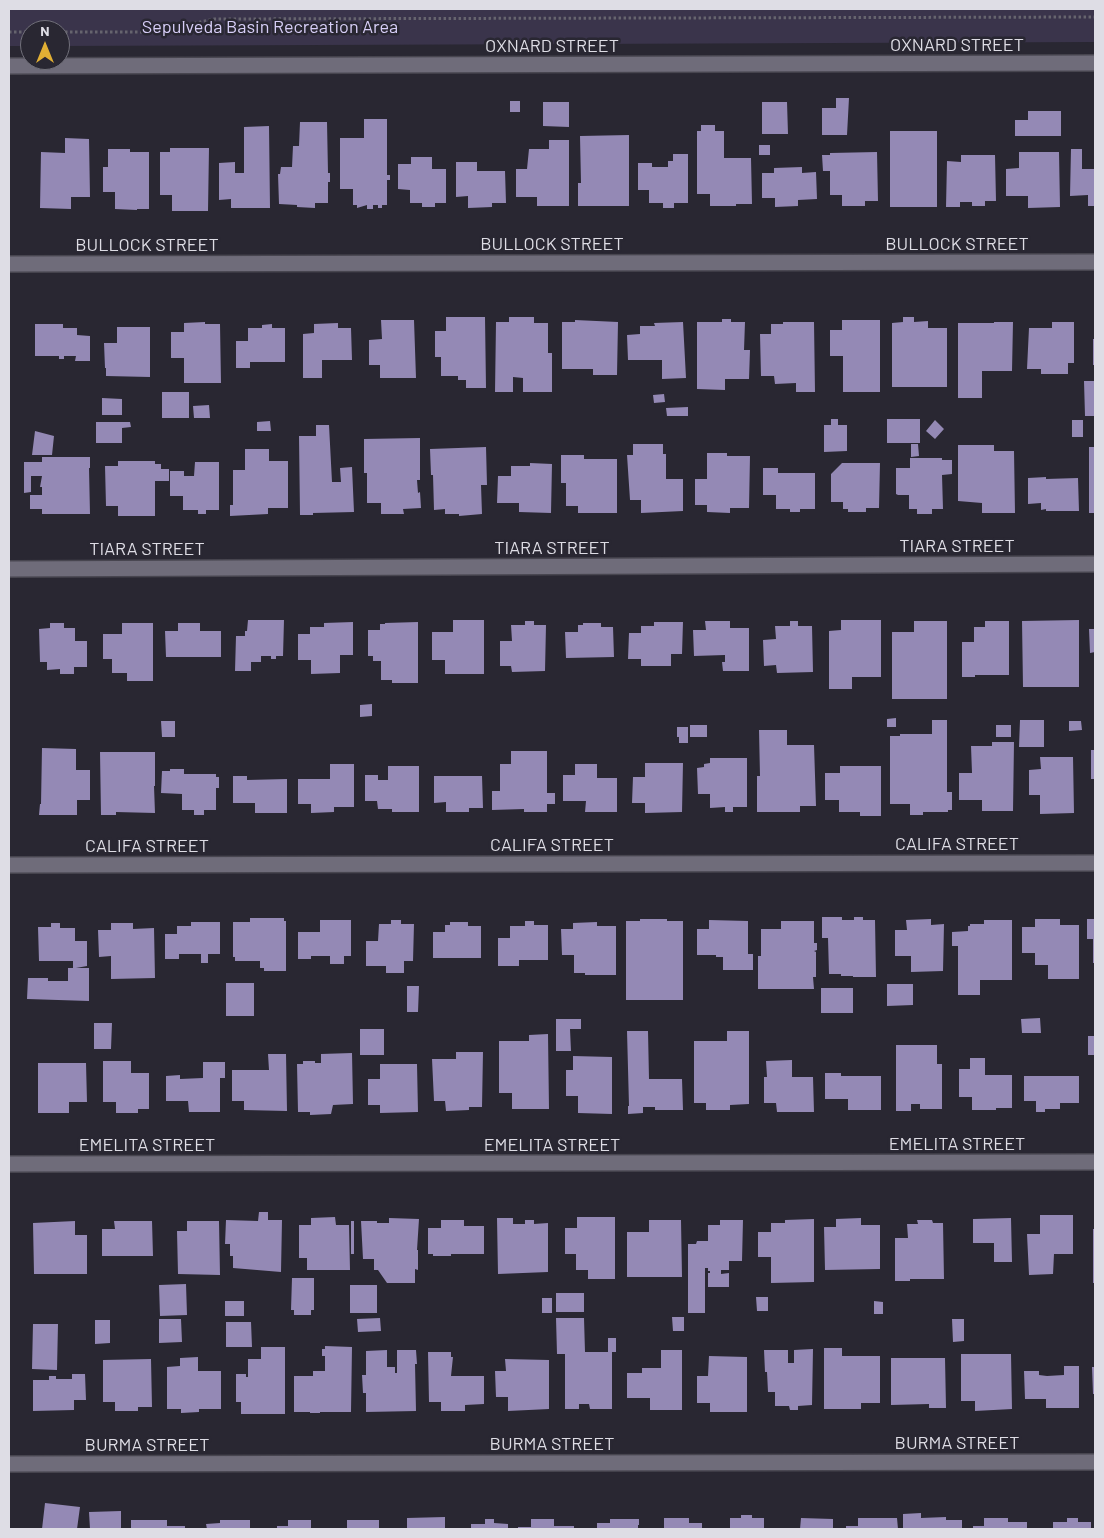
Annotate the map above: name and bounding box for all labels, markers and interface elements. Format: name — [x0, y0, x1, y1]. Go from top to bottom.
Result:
park label: Sepulveda Basin Recreation Area — [142, 16, 398, 38]
north arrow — [20, 20, 70, 70]
text: N — [40, 22, 50, 39]
street label: OXNARD STREET — [890, 34, 1024, 56]
street label: OXNARD STREET — [485, 35, 619, 57]
street label: BULLOCK STREET — [480, 233, 624, 255]
street label: BULLOCK STREET — [885, 233, 1029, 255]
street label: BULLOCK STREET — [75, 234, 219, 256]
street label: TIARA STREET — [899, 535, 1015, 557]
street label: TIARA STREET — [494, 537, 610, 559]
street label: TIARA STREET — [89, 538, 205, 560]
street label: CALIFA STREET — [895, 833, 1019, 855]
street label: CALIFA STREET — [490, 834, 614, 856]
street label: CALIFA STREET — [85, 835, 209, 857]
street label: EMELITA STREET — [889, 1133, 1025, 1155]
street label: EMELITA STREET — [79, 1134, 215, 1156]
street label: EMELITA STREET — [484, 1134, 620, 1156]
street label: BURMA STREET — [895, 1432, 1019, 1454]
street label: BURMA STREET — [490, 1433, 614, 1455]
street label: BURMA STREET — [85, 1434, 209, 1456]

